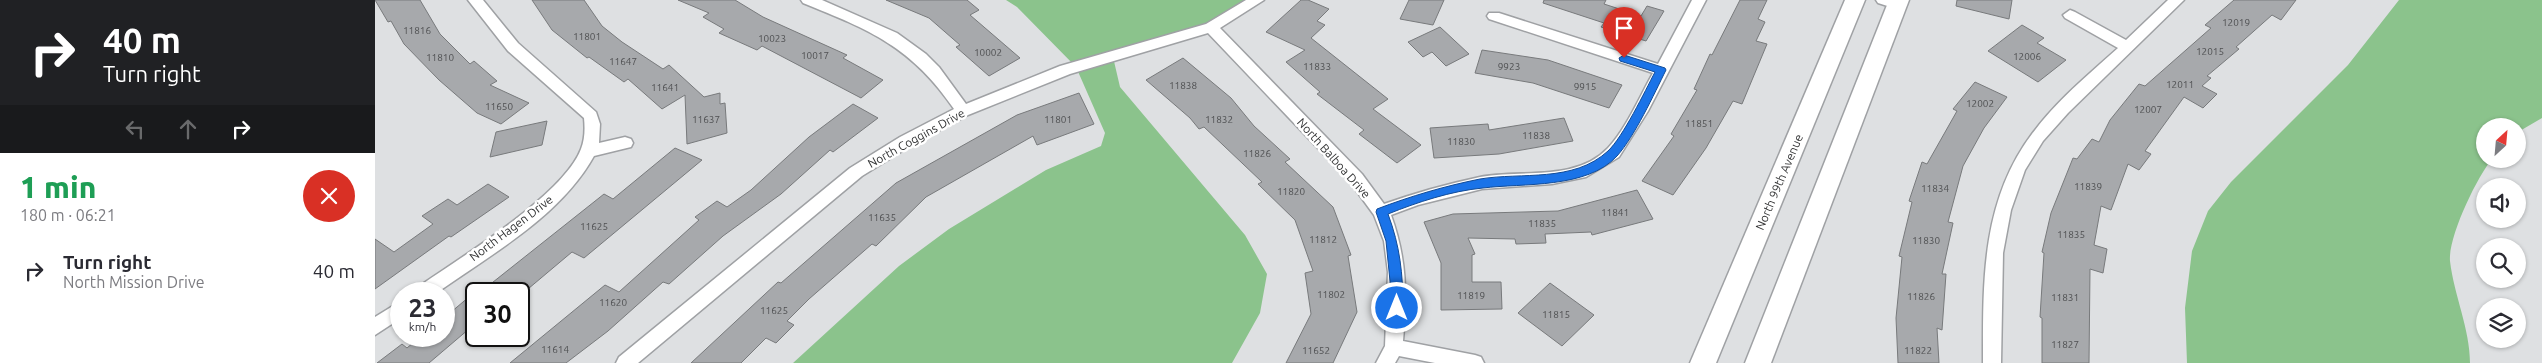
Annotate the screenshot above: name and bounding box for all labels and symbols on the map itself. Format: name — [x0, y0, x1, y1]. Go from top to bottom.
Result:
pin — [1603, 7, 1645, 58]
house number: 12019 — [2222, 17, 2250, 28]
house number: 11816 — [403, 25, 431, 36]
house number: 11801 — [573, 31, 601, 42]
house number: 10023 — [758, 33, 786, 44]
house number: 12015 — [2196, 46, 2224, 57]
house number: 10002 — [974, 47, 1002, 58]
house number: 10017 — [801, 50, 829, 61]
house number: 12006 — [2013, 51, 2041, 62]
house number: 11810 — [426, 52, 454, 63]
house number: 11647 — [609, 56, 637, 67]
house number: 11833 — [1303, 61, 1331, 72]
house number: 9923 — [1498, 61, 1520, 72]
house number: 12011 — [2166, 79, 2194, 90]
house number: 11838 — [1169, 80, 1197, 91]
house number: 9915 — [1574, 81, 1596, 92]
house number: 11641 — [651, 82, 679, 93]
house number: 12002 — [1966, 98, 1994, 109]
house number: 11650 — [485, 101, 513, 112]
house number: 12007 — [2134, 104, 2162, 115]
street label: North Coggins Drive — [865, 106, 967, 170]
house number: 11637 — [692, 114, 720, 125]
house number: 11801 — [1044, 114, 1072, 125]
house number: 11832 — [1205, 114, 1233, 125]
street label: North Balboa Drive — [1295, 115, 1373, 201]
house number: 11851 — [1685, 118, 1713, 129]
north arrow — [2476, 118, 2526, 168]
house number: 11838 — [1522, 130, 1550, 141]
street label: North 99th Avenue — [1753, 132, 1805, 232]
house number: 11830 — [1447, 136, 1475, 147]
house number: 11826 — [1243, 148, 1271, 159]
house number: 11839 — [2074, 181, 2102, 192]
house number: 11834 — [1921, 183, 1949, 194]
house number: 11820 — [1277, 186, 1305, 197]
street label: North Hagen Drive — [467, 193, 555, 263]
house number: 11841 — [1601, 207, 1629, 218]
house number: 11635 — [868, 212, 896, 223]
house number: 11835 — [1528, 218, 1556, 229]
house number: 11625 — [580, 221, 608, 232]
house number: 11835 — [2057, 229, 2085, 240]
house number: 11812 — [1309, 234, 1337, 245]
house number: 11830 — [1912, 235, 1940, 246]
position arrow — [1370, 281, 1422, 333]
speed limit sign: 30 — [465, 282, 530, 347]
house number: 11802 — [1317, 289, 1345, 300]
house number: 11819 — [1457, 290, 1485, 301]
house number: 11826 — [1907, 291, 1935, 302]
house number: 11831 — [2051, 292, 2079, 303]
house number: 11620 — [599, 297, 627, 308]
house number: 11625 — [760, 305, 788, 316]
house number: 11815 — [1542, 309, 1570, 320]
house number: 11827 — [2051, 339, 2079, 350]
house number: 11614 — [541, 344, 569, 355]
house number: 11652 — [1302, 345, 1330, 356]
house number: 11822 — [1904, 345, 1932, 356]

